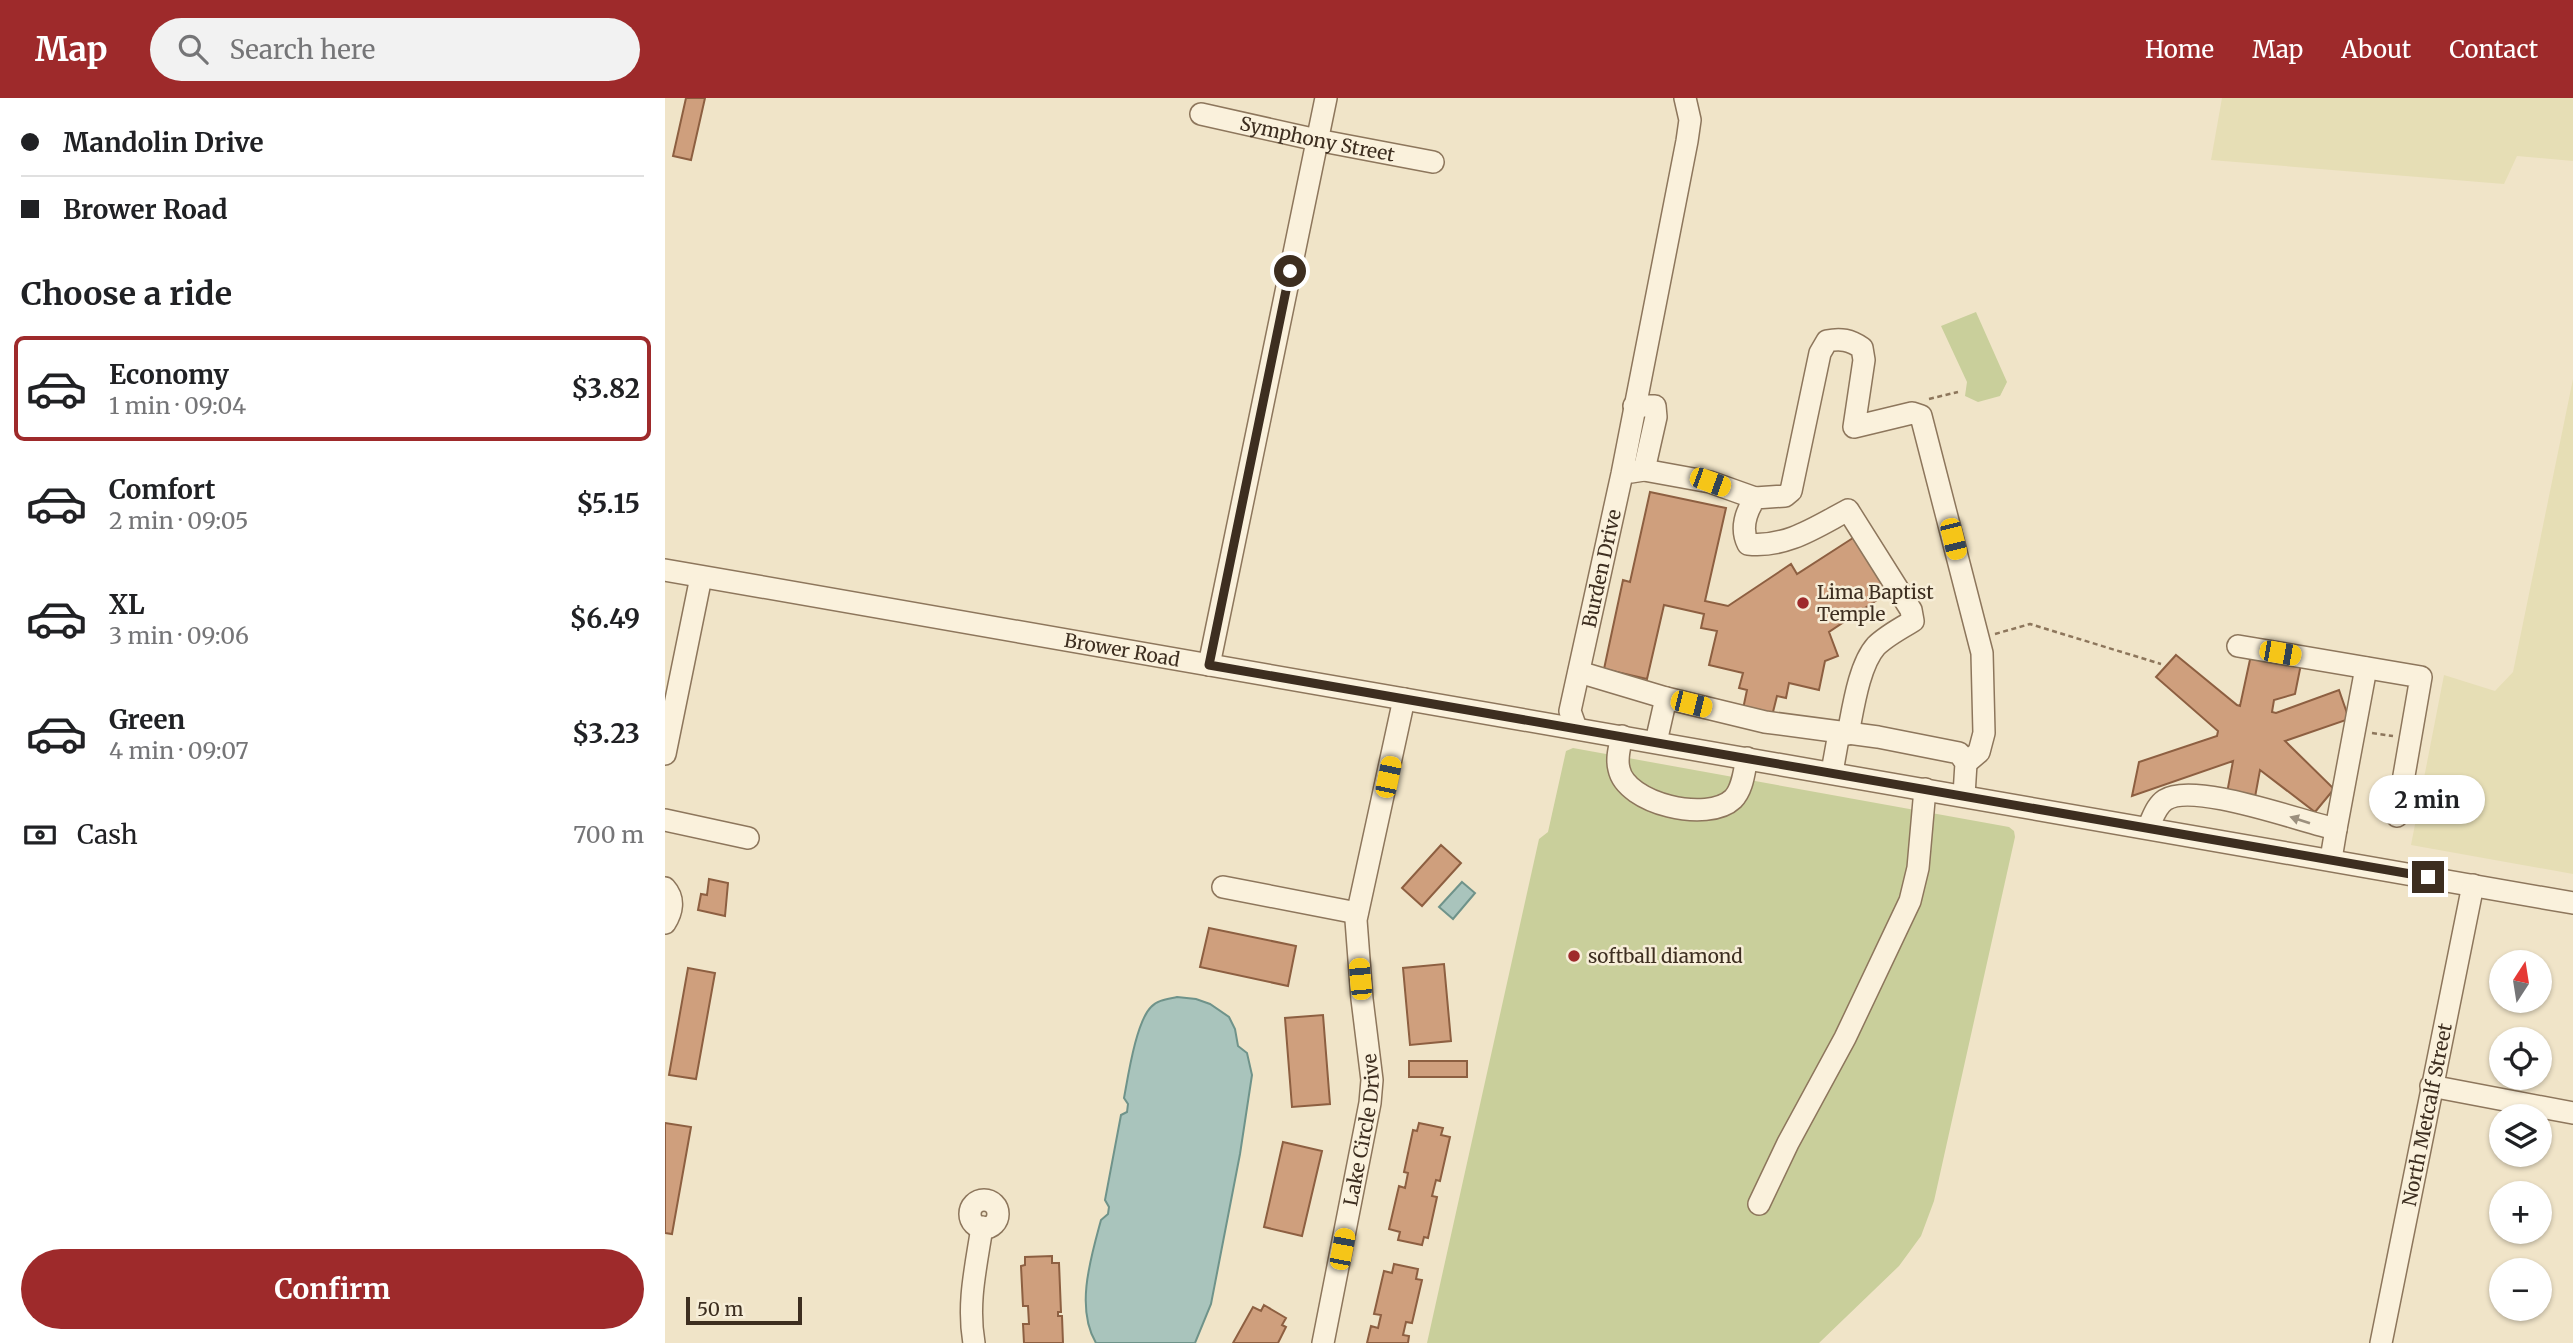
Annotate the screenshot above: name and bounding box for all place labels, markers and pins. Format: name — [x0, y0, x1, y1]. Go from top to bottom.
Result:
place label: Lima Baptist Temple — [1817, 580, 1934, 626]
marker: Lima Baptist Temple — [1795, 595, 1811, 611]
place label: softball diamond — [1588, 944, 1743, 968]
marker: softball diamond — [1566, 948, 1582, 964]

